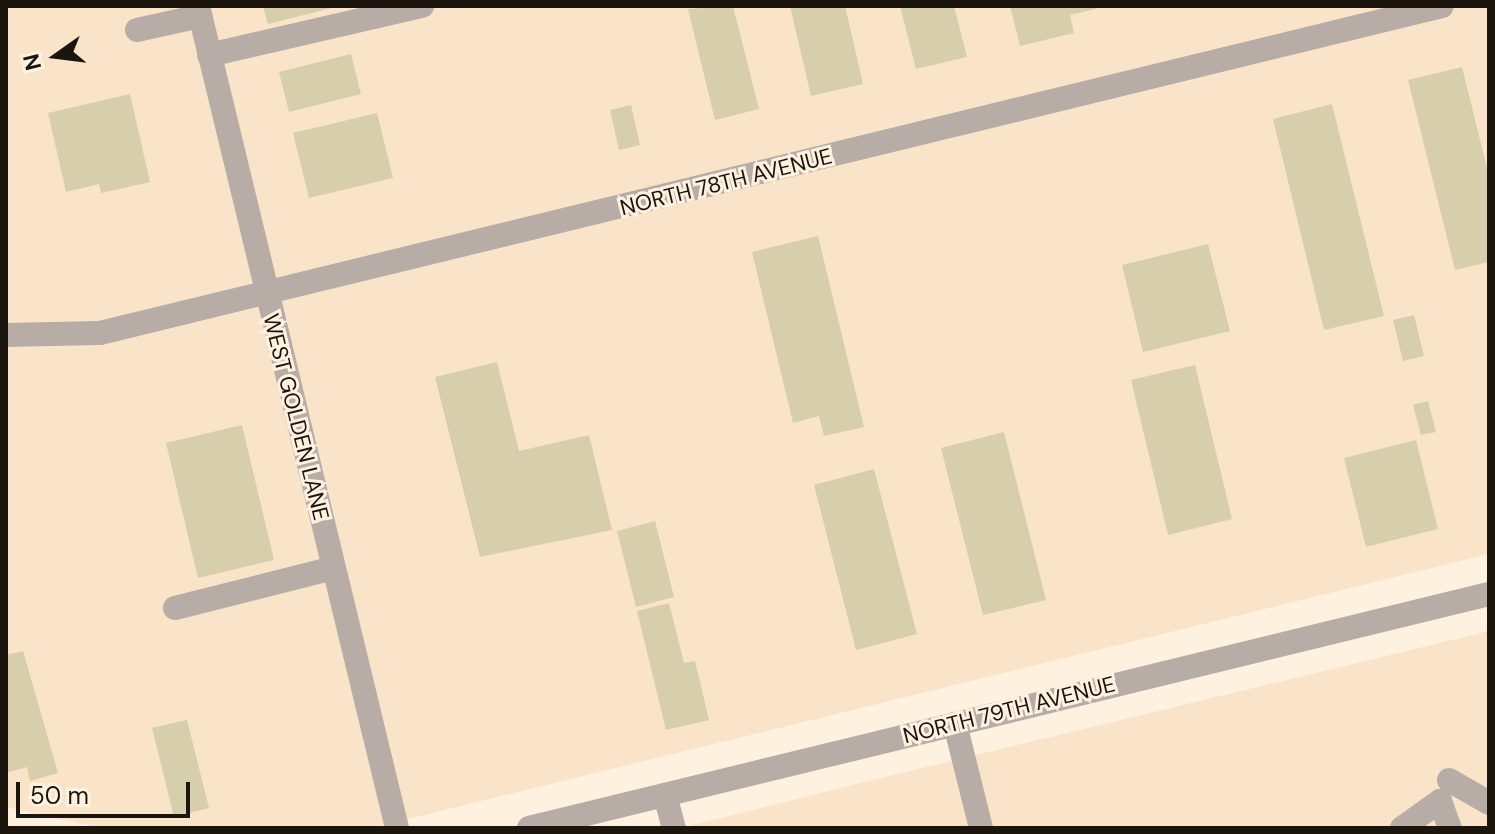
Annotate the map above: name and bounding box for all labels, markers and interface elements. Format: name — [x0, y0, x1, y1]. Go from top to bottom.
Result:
north arrow — [16, 16, 96, 96]
text: N — [16, 51, 48, 73]
street label: NORTH 78TH AVENUE — [617, 143, 835, 221]
street label: WEST GOLDEN LANE — [258, 311, 334, 523]
street label: NORTH 79TH AVENUE — [900, 671, 1118, 749]
scale bar — [20, 766, 194, 816]
text: 50 m — [30, 780, 89, 811]

